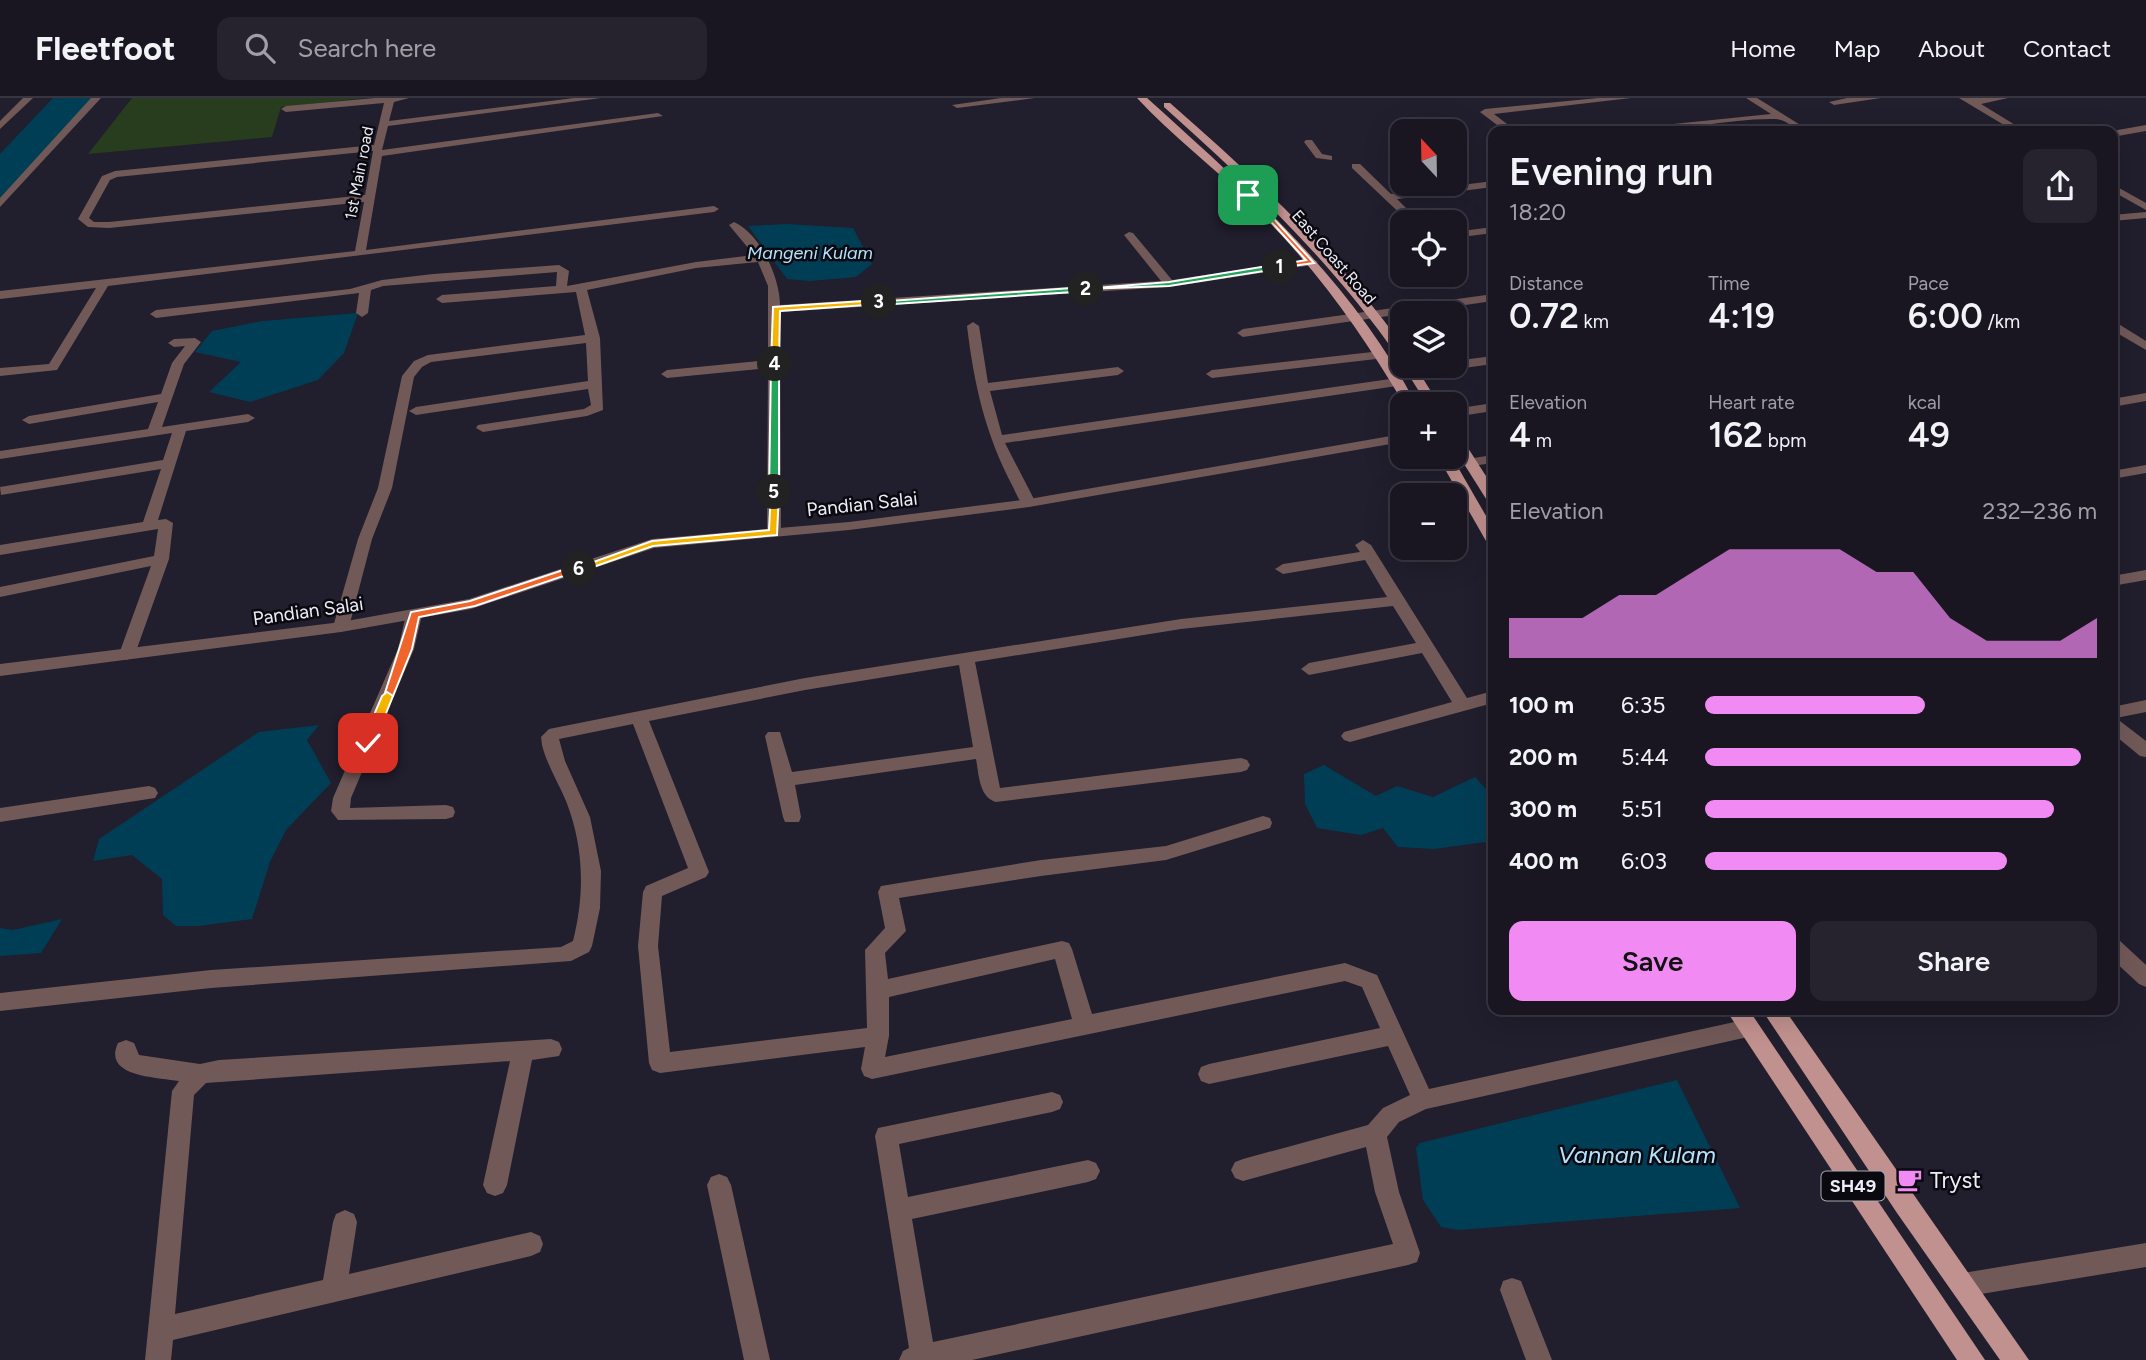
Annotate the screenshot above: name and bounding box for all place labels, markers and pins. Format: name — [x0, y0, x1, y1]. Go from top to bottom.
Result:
pin — [1218, 165, 1278, 225]
pin: 1 — [1262, 250, 1298, 284]
pin: 2 — [1068, 272, 1104, 306]
pin: 3 — [862, 284, 896, 320]
pin: 4 — [758, 346, 792, 382]
pin: 5 — [756, 474, 792, 510]
pin: 6 — [562, 552, 596, 587]
pin — [338, 713, 398, 773]
cafe icon: Tryst — [1896, 1166, 1924, 1194]
place label: Tryst — [1930, 1166, 1981, 1194]

